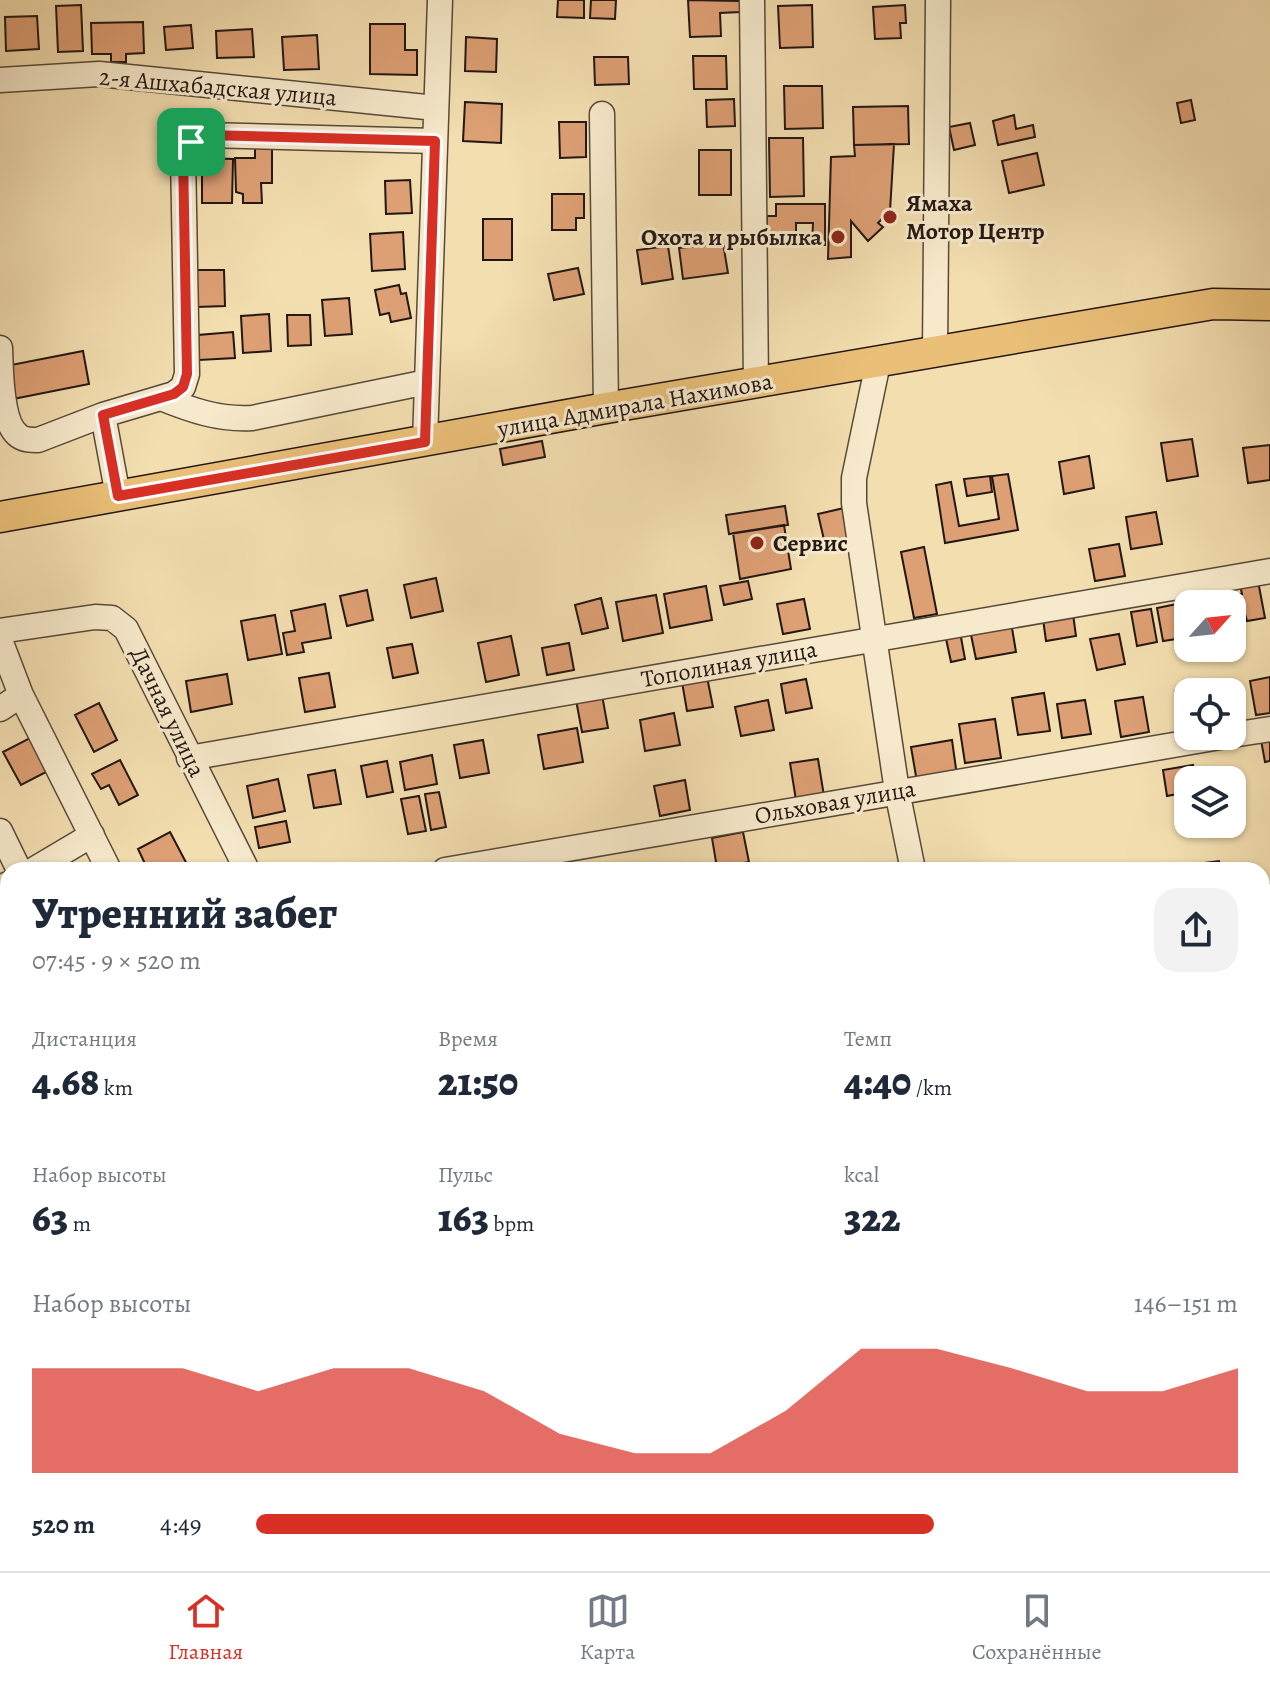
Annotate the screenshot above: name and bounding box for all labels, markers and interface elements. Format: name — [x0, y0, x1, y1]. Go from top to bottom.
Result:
street label: 2-я Ашхабадская улица — [98, 61, 338, 113]
pin — [157, 108, 225, 176]
icon: arrive — [169, 120, 213, 164]
place label: Ямаха Мотор Центр — [906, 187, 1045, 247]
marker: Ямаха Мотор Центр — [881, 208, 899, 226]
place label: Охота и рыбылка — [641, 221, 823, 253]
marker: Охота и рыбылка — [829, 228, 847, 246]
street label: улица Адмирала Нахимова — [494, 365, 775, 445]
place label: Сервис — [773, 527, 848, 559]
marker: Сервис — [748, 534, 766, 552]
north arrow — [1174, 590, 1246, 662]
map controls — [1174, 590, 1246, 838]
street label: Тополиная улица — [638, 633, 820, 695]
street label: Дачная улица — [123, 642, 213, 782]
button: locate — [1174, 678, 1246, 750]
button: layers — [1174, 766, 1246, 838]
street label: Ольховая улица — [752, 772, 918, 832]
text: Утренний забег — [32, 883, 337, 943]
button: share — [1154, 888, 1238, 972]
text: 07:45 · 9 × 520 m — [32, 943, 201, 978]
text: Дистанция — [32, 1024, 137, 1054]
text: Время — [438, 1024, 498, 1054]
text: Темп — [844, 1024, 892, 1054]
text: 4.68 — [32, 1054, 99, 1109]
text: 21:50 — [438, 1054, 518, 1109]
text: 4:40 — [844, 1054, 911, 1109]
text: km — [99, 1073, 133, 1103]
text: /km — [911, 1073, 952, 1103]
text: Набор высоты — [32, 1160, 167, 1190]
text: Пульс — [438, 1160, 493, 1190]
text: kcal — [844, 1160, 879, 1190]
text: 63 — [32, 1190, 68, 1245]
text: 163 — [438, 1190, 489, 1245]
text: 322 — [844, 1190, 901, 1245]
text: m — [68, 1209, 91, 1239]
text: bpm — [489, 1209, 534, 1239]
text: Набор высоты — [32, 1286, 191, 1321]
text: 146–151 m — [1134, 1286, 1238, 1321]
text: 520 m — [32, 1507, 95, 1542]
text: 4:49 — [160, 1507, 202, 1542]
tab: Главная — [168, 1589, 243, 1667]
tab: Карта — [580, 1589, 635, 1667]
tab: Сохранённые — [972, 1589, 1102, 1667]

